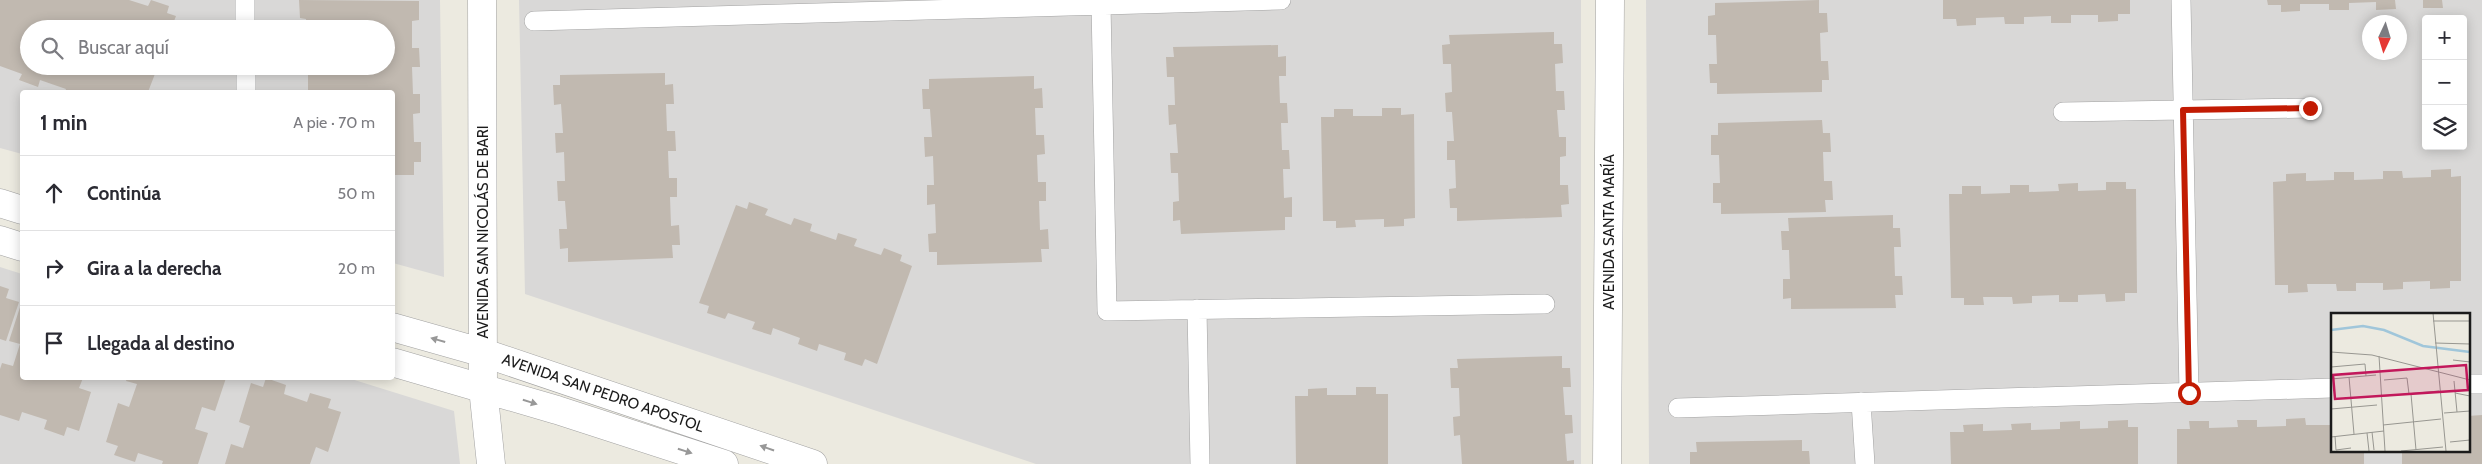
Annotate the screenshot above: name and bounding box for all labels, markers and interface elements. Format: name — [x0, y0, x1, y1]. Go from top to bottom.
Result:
north arrow — [2362, 15, 2407, 60]
map controls — [2422, 15, 2467, 150]
button: + — [2422, 15, 2467, 60]
search box — [20, 20, 395, 75]
icon: search — [38, 34, 66, 62]
text: Buscar aquí — [78, 36, 169, 59]
button: − — [2422, 60, 2467, 105]
route end — [2299, 97, 2322, 120]
button: layers — [2422, 105, 2467, 150]
text: 1 min — [40, 110, 87, 135]
text: A pie · 70 m — [293, 113, 375, 132]
street label: AVENIDA SAN NICOLÁS DE BARI — [473, 125, 492, 339]
street label: AVENIDA SANTA MARÍA — [1599, 153, 1618, 310]
icon: ahead — [40, 179, 68, 207]
text: Continúa — [87, 182, 161, 205]
text: 50 m — [338, 184, 375, 203]
icon: right — [40, 254, 68, 282]
text: Gira a la derecha — [87, 257, 222, 280]
text: 20 m — [338, 259, 375, 278]
inset map — [2331, 313, 2470, 452]
icon: arrive — [40, 329, 68, 357]
text: Llegada al destino — [87, 332, 234, 355]
one-way arrow — [431, 335, 446, 343]
street label: AVENIDA SAN PEDRO APOSTOL — [500, 350, 707, 436]
route start — [2178, 382, 2201, 405]
one-way arrow — [522, 398, 537, 406]
one-way arrow — [759, 444, 774, 452]
one-way arrow — [677, 448, 692, 455]

